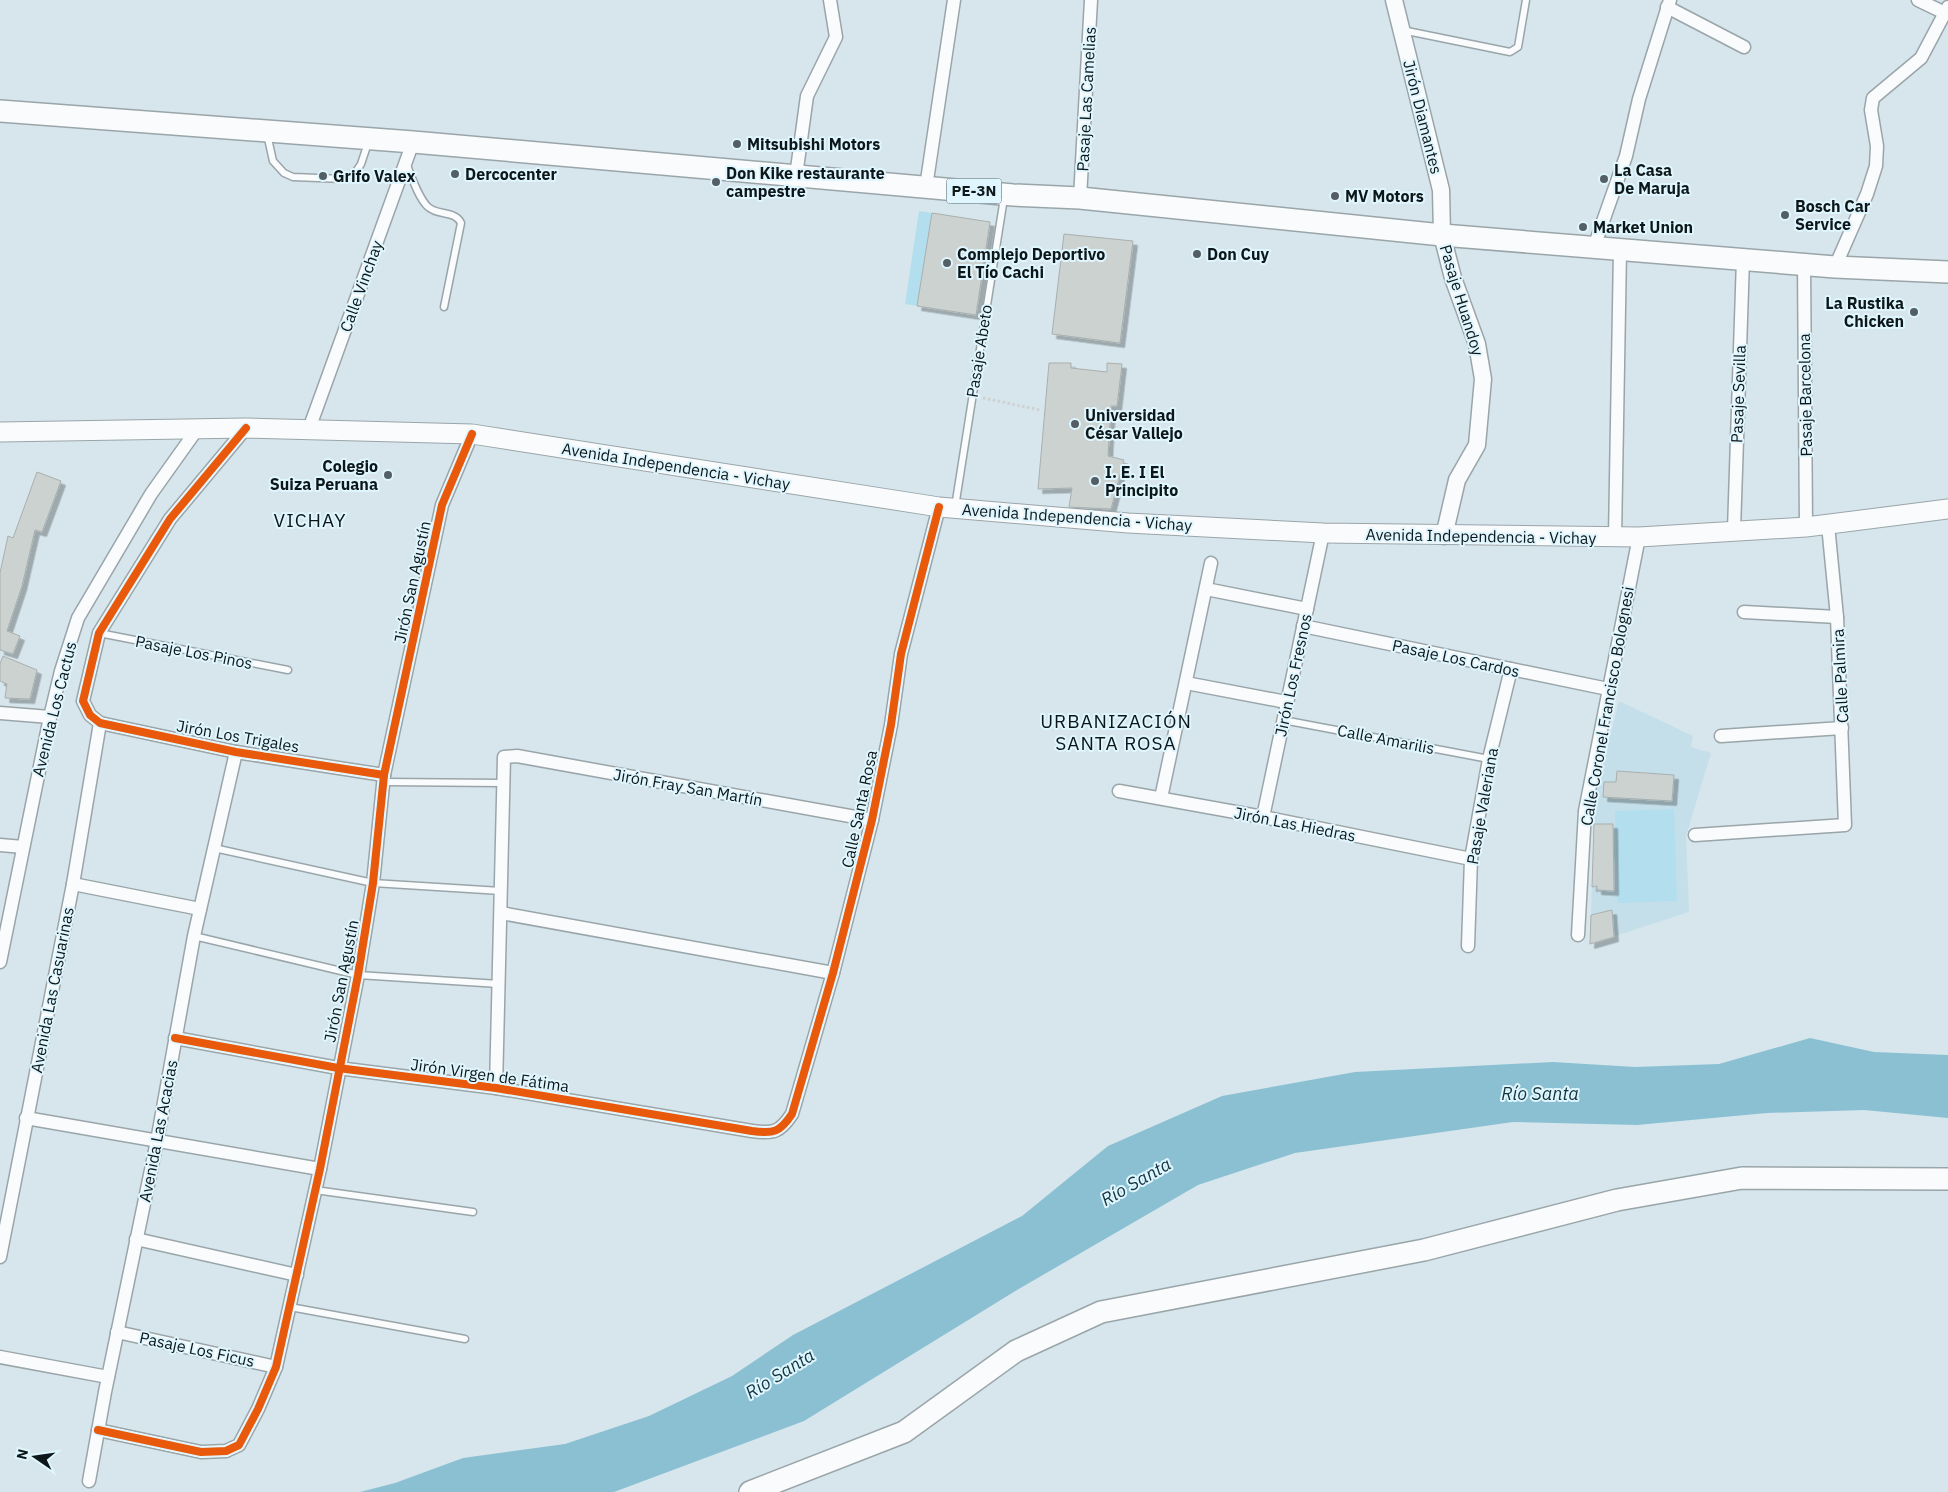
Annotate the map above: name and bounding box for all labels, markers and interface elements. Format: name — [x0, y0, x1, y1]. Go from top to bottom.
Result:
street label: Pasaje Las Camelias — [1072, 26, 1100, 172]
street label: Jirón Diamantes — [1399, 58, 1447, 176]
place label: Mitsubishi Motors — [747, 134, 880, 154]
marker: Mitsubishi Motors — [731, 138, 743, 150]
place label: La Casa De Maruja — [1614, 160, 1690, 198]
place label: Don Kike restaurante campestre — [726, 163, 885, 201]
place label: Dercocenter — [465, 164, 558, 184]
place label: Grifo Valex — [333, 166, 416, 186]
marker: Dercocenter — [449, 168, 461, 180]
marker: Grifo Valex — [317, 170, 329, 182]
marker: La Casa De Maruja — [1598, 173, 1610, 185]
marker: Don Kike restaurante campestre — [710, 176, 722, 188]
road number: PE-3N — [946, 178, 1002, 204]
place label: MV Motors — [1345, 186, 1424, 206]
marker: MV Motors — [1329, 190, 1341, 202]
place label: Bosch Car Service — [1795, 196, 1871, 234]
marker: Bosch Car Service — [1779, 209, 1791, 221]
place label: Market Union — [1593, 217, 1693, 237]
marker: Market Union — [1577, 221, 1589, 233]
street label: Calle Vinchay — [335, 237, 387, 335]
street label: Pasaje Huandoy — [1436, 242, 1488, 358]
place label: Complejo Deportivo El Tío Cachi — [957, 244, 1105, 282]
place label: Don Cuy — [1207, 244, 1269, 264]
marker: Don Cuy — [1191, 248, 1203, 260]
marker: Complejo Deportivo El Tío Cachi — [941, 257, 953, 269]
place label: La Rustika Chicken — [1825, 293, 1904, 331]
street label: Pasaje Abeto — [962, 303, 996, 399]
marker: La Rustika Chicken — [1908, 306, 1920, 318]
street label: Pasaje Barcelona — [1794, 333, 1816, 457]
street label: Pasaje Sevilla — [1726, 344, 1750, 443]
place label: Universidad César Vallejo — [1085, 405, 1183, 443]
marker: Universidad César Vallejo — [1069, 418, 1081, 430]
street label: Avenida Independencia - Vichay — [560, 438, 792, 494]
place label: Colegio Suiza Peruana — [270, 456, 378, 494]
place label: I. E. I El Principito — [1105, 462, 1178, 500]
marker: Colegio Suiza Peruana — [382, 469, 394, 481]
marker: I. E. I El Principito — [1089, 475, 1101, 487]
street label: Avenida Independencia - Vichay — [961, 499, 1193, 535]
district label: VICHAY — [274, 508, 346, 532]
street label: Jirón San Agustín — [389, 519, 435, 645]
street label: Avenida Independencia - Vichay — [1365, 524, 1597, 548]
street label: Calle Coronel Francisco Bolognesi — [1576, 585, 1638, 827]
street label: Jirón Los Fresnos — [1270, 612, 1316, 738]
street label: Calle Palmira — [1828, 628, 1852, 724]
street label: Pasaje Los Pinos — [134, 631, 254, 673]
street label: Pasaje Los Cardos — [1391, 635, 1521, 681]
street label: Avenida Los Cactus — [28, 639, 80, 779]
district label: URBANIZACIÓN SANTA ROSA — [1040, 709, 1192, 755]
street label: Jirón Los Trigales — [175, 715, 301, 757]
street label: Calle Amarilis — [1336, 720, 1436, 758]
street label: Pasaje Valeriana — [1462, 746, 1502, 866]
street label: Calle Santa Rosa — [837, 748, 881, 870]
street label: Jirón Fray San Martín — [612, 764, 764, 810]
street label: Jirón Las Hiedras — [1233, 802, 1357, 846]
street label: Avenida Las Casuarinas — [26, 905, 78, 1075]
street label: Jirón San Agustín — [319, 918, 363, 1044]
street label: Jirón Virgen de Fátima — [409, 1054, 571, 1096]
street label: Avenida Las Acacias — [134, 1058, 182, 1204]
water label: Río Santa — [1501, 1082, 1579, 1105]
water label: Río Santa — [1096, 1152, 1175, 1211]
street label: Pasaje Los Ficus — [138, 1327, 256, 1371]
water label: Río Santa — [741, 1343, 819, 1404]
north arrow — [10, 1432, 60, 1482]
text: N — [12, 1447, 32, 1461]

